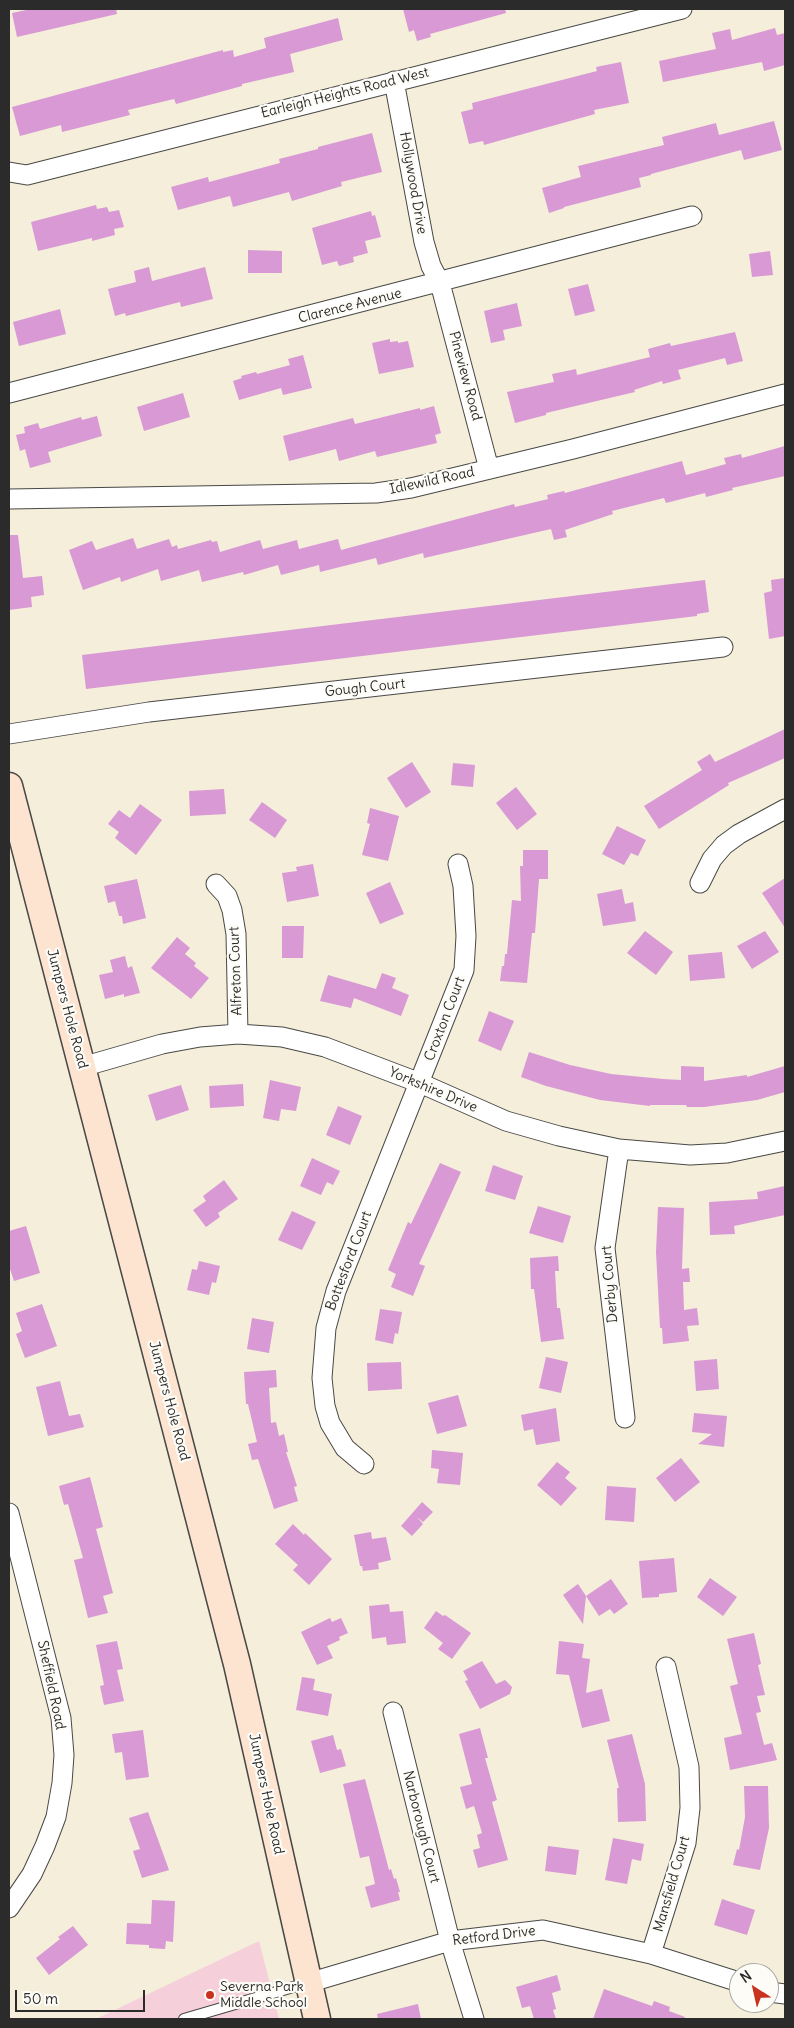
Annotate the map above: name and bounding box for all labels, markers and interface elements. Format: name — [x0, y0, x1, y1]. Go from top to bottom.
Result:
street label: Earleigh Heights Road West — [259, 64, 431, 122]
street label: Hollywood Drive — [396, 131, 430, 235]
street label: Clarence Avenue — [297, 285, 403, 327]
street label: Pineview Road — [445, 329, 485, 423]
street label: Idlewild Road — [388, 464, 476, 498]
street label: Gough Court — [324, 675, 406, 701]
street label: Alfreton Court — [226, 926, 246, 1016]
street label: Jumpers Hole Road — [43, 947, 91, 1071]
street label: Croxton Court — [421, 975, 469, 1063]
street label: Yorkshire Drive — [386, 1064, 480, 1116]
street label: Bottesford Court — [322, 1209, 376, 1313]
street label: Derby Court — [598, 1245, 622, 1323]
street label: Jumpers Hole Road — [145, 1339, 193, 1463]
street label: Sheffield Road — [33, 1639, 69, 1731]
street label: Jumpers Hole Road — [245, 1732, 287, 1856]
street label: Narborough Court — [399, 1769, 443, 1885]
street label: Mansfield Court — [650, 1834, 694, 1934]
street label: Retford Drive — [452, 1923, 536, 1949]
north arrow — [729, 1963, 779, 2013]
text: N — [737, 1966, 755, 1987]
place label: Severna Park Middle School — [220, 1979, 307, 2011]
scale bar — [18, 1980, 148, 2012]
text: 50 m — [23, 1989, 58, 2008]
marker: Severna Park Middle School — [204, 1989, 216, 2001]

